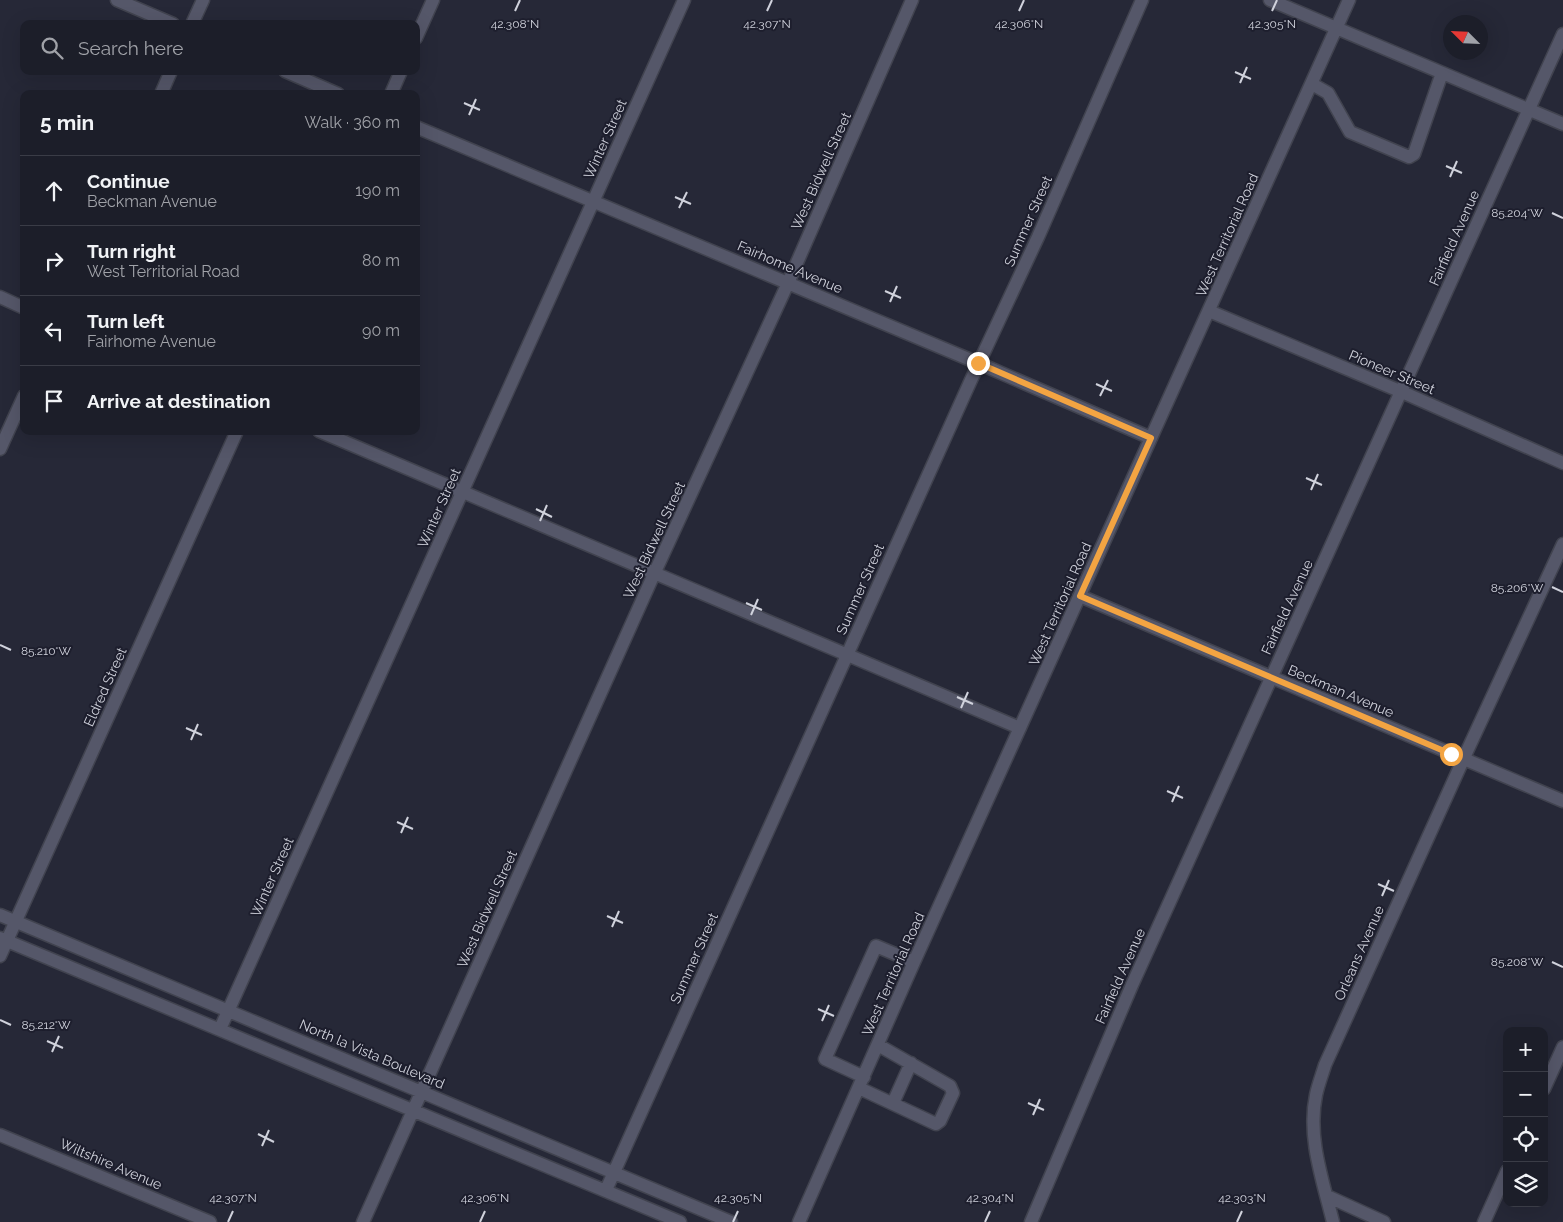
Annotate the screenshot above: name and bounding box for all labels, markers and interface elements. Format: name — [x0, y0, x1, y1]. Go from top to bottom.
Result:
north arrow — [1443, 15, 1488, 60]
text: 42.308°N — [491, 17, 539, 31]
text: 42.307°N — [743, 17, 791, 31]
text: 42.306°N — [995, 17, 1043, 31]
text: 42.305°N — [1248, 17, 1296, 31]
search box — [20, 20, 420, 75]
icon: search — [38, 34, 66, 62]
text: Search here — [78, 37, 184, 59]
street label: Winter Street — [580, 96, 630, 181]
street label: West Bidwell Street — [788, 109, 854, 232]
text: 5 min — [40, 110, 94, 135]
text: Walk · 360 m — [305, 113, 400, 132]
text: Continue — [87, 170, 170, 192]
street label: West Territorial Road — [1193, 171, 1261, 299]
street label: Summer Street — [1001, 173, 1055, 269]
icon: ahead — [40, 177, 68, 205]
text: 190 m — [355, 181, 400, 200]
street label: Fairfield Avenue — [1426, 188, 1482, 288]
text: Beckman Avenue — [87, 192, 217, 211]
text: 85.204°W — [1491, 206, 1543, 220]
street label: Fairhome Avenue — [735, 238, 845, 296]
text: Turn right — [87, 240, 176, 262]
icon: right — [40, 247, 68, 275]
text: 80 m — [362, 251, 400, 270]
text: West Territorial Road — [87, 262, 240, 281]
text: Turn left — [87, 310, 164, 332]
icon: left — [40, 317, 68, 345]
text: 90 m — [362, 321, 400, 340]
text: Fairhome Avenue — [87, 332, 216, 351]
street label: Pioneer Street — [1347, 347, 1438, 397]
route end — [967, 352, 990, 375]
icon: arrive — [40, 387, 68, 415]
text: Arrive at destination — [87, 390, 271, 412]
street label: Winter Street — [414, 465, 464, 550]
street label: West Bidwell Street — [620, 479, 688, 601]
street label: West Territorial Road — [1026, 540, 1094, 668]
street label: Summer Street — [833, 541, 887, 637]
street label: Fairfield Avenue — [1258, 557, 1316, 657]
text: 85.206°W — [1491, 581, 1544, 595]
text: 85.210°W — [21, 644, 72, 658]
street label: Eldred Street — [80, 645, 130, 729]
street label: Beckman Avenue — [1286, 661, 1396, 721]
route start — [1440, 743, 1463, 766]
street label: Winter Street — [247, 834, 297, 919]
street label: West Bidwell Street — [454, 847, 520, 970]
street label: Orleans Avenue — [1331, 903, 1387, 1003]
street label: Summer Street — [667, 910, 721, 1006]
street label: West Territorial Road — [859, 910, 927, 1038]
street label: Fairfield Avenue — [1092, 926, 1148, 1026]
text: 85.208°W — [1491, 955, 1544, 969]
street label: North la Vista Boulevard — [297, 1016, 447, 1092]
text: 85.212°W — [21, 1018, 71, 1032]
map controls — [1503, 1027, 1548, 1207]
button: + — [1503, 1027, 1548, 1072]
button: − — [1503, 1072, 1548, 1117]
button: locate — [1503, 1117, 1548, 1162]
street label: Wiltshire Avenue — [58, 1135, 164, 1193]
button: layers — [1503, 1162, 1548, 1207]
text: 42.307°N — [209, 1191, 257, 1205]
text: 42.306°N — [461, 1191, 509, 1205]
text: 42.305°N — [714, 1191, 762, 1205]
text: 42.304°N — [966, 1191, 1014, 1205]
text: 42.303°N — [1218, 1191, 1266, 1205]

